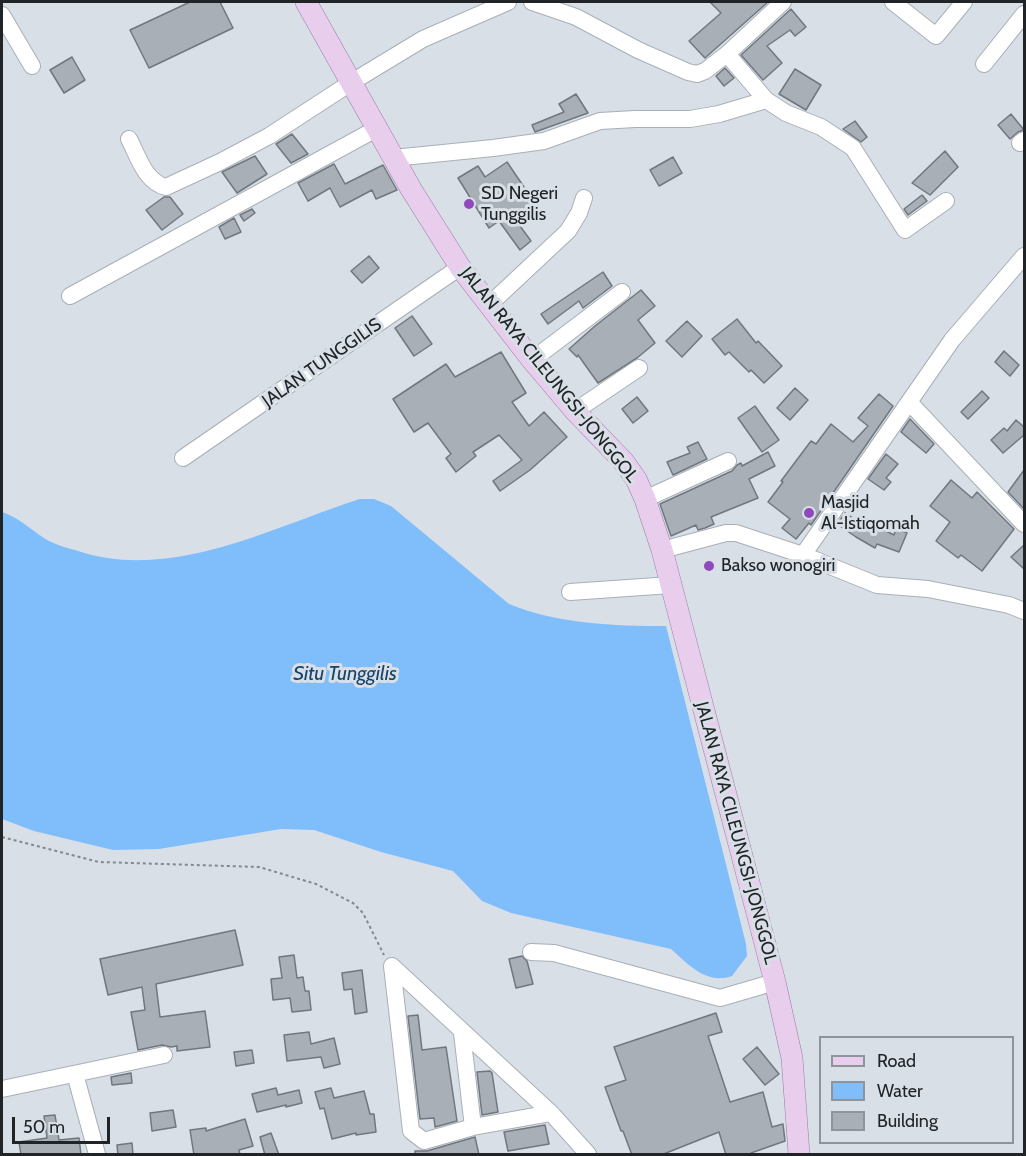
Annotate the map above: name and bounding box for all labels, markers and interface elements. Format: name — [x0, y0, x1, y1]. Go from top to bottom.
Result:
place label: SD Negeri Tunggilis — [481, 183, 558, 226]
marker: SD Negeri Tunggilis — [462, 197, 476, 211]
street label: JALAN RAYA CILEUNGSI-JONGGOL — [455, 263, 643, 487]
street label: JALAN TUNGGILIS — [258, 314, 386, 412]
place label: Masjid Al-Istiqomah — [821, 492, 920, 534]
marker: Masjid Al-Istiqomah — [802, 506, 816, 520]
place label: Bakso wonogiri — [721, 555, 835, 577]
marker: Bakso wonogiri — [702, 559, 716, 573]
water label: Situ Tunggilis — [293, 662, 397, 686]
street label: JALAN RAYA CILEUNGSI-JONGGOL — [691, 699, 781, 967]
legend — [819, 1036, 1014, 1144]
text: Road — [877, 1050, 916, 1072]
text: Water — [877, 1080, 923, 1102]
scale bar — [15, 1105, 112, 1143]
text: Building — [877, 1110, 938, 1132]
text: 50 m — [23, 1116, 65, 1138]

